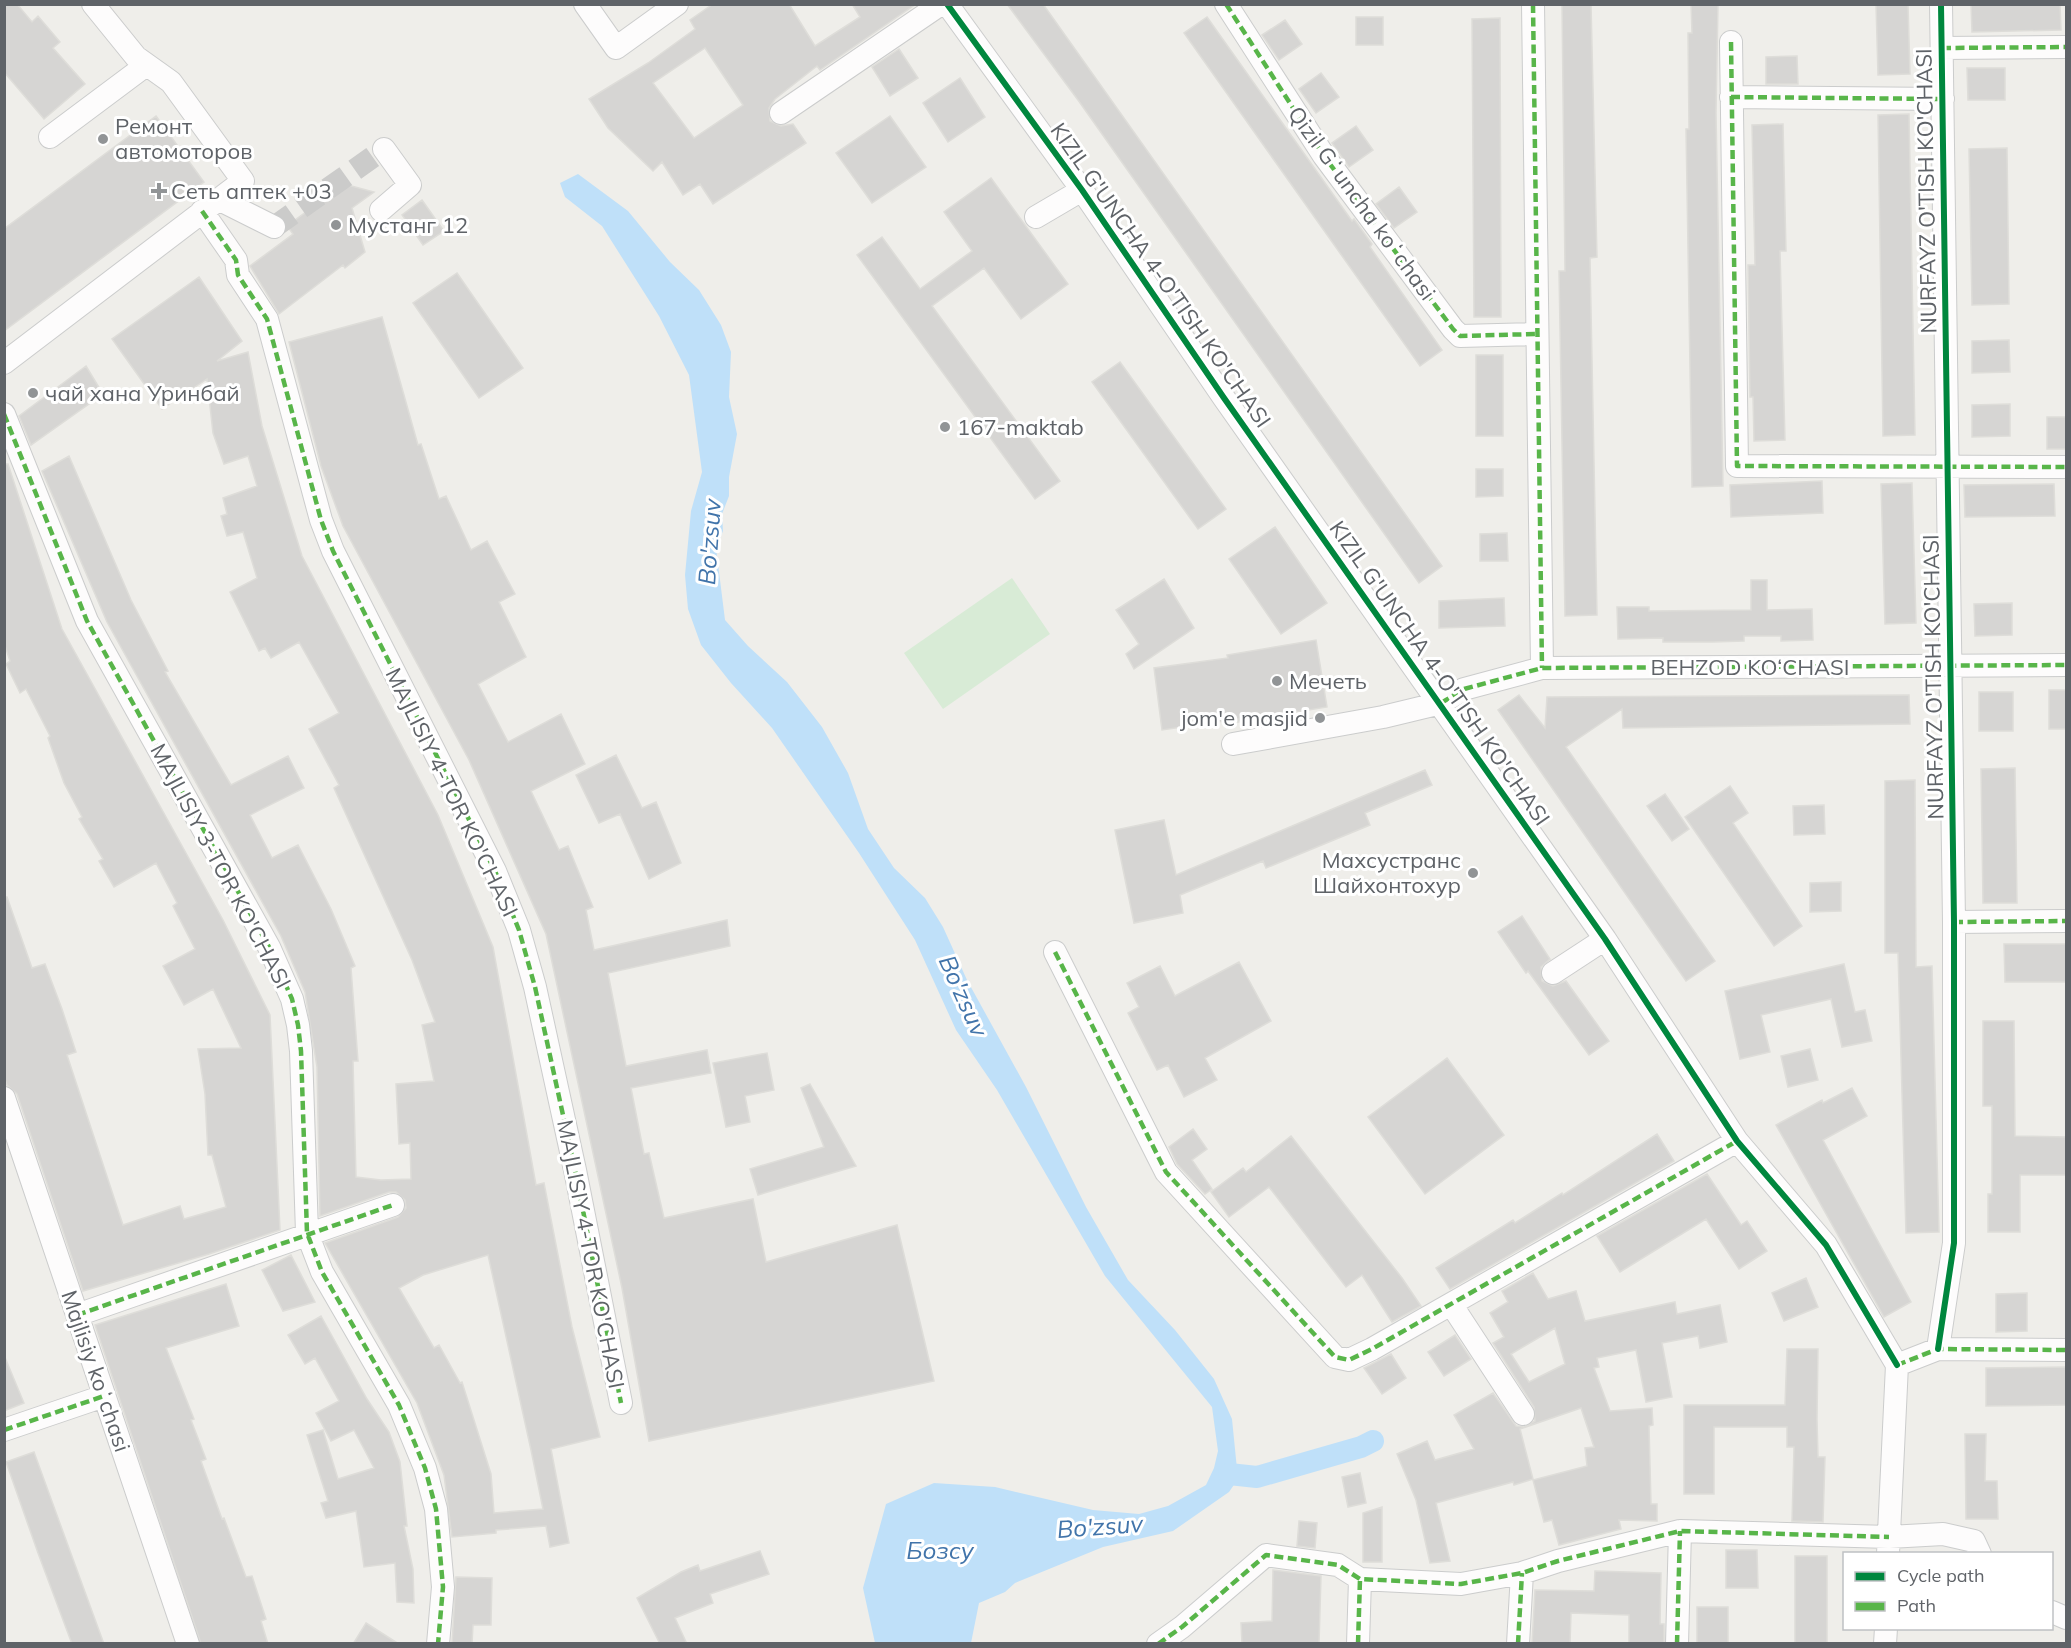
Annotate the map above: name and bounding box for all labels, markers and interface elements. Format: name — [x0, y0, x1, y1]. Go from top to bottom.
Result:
street label: NURFAYZ O'TISH KO'CHASI — [1910, 48, 1942, 334]
street label: Qizil Gʻuncha koʻchasi — [1282, 101, 1442, 305]
place label: Ремонт автомоторов — [115, 112, 253, 165]
street label: KIZIL G'UNCHA 4-O'TISH KO'CHASI — [1045, 117, 1277, 433]
marker: Ремонт автомоторов — [96, 132, 110, 146]
place label: Сеть аптек +03 — [171, 177, 332, 205]
marker: Сеть аптек +03 — [152, 184, 166, 198]
place label: Мустанг 12 — [348, 211, 468, 239]
marker: Мустанг 12 — [329, 218, 343, 232]
place label: чай хана Уринбай — [45, 379, 240, 407]
marker: чай хана Уринбай — [26, 386, 40, 400]
place label: 167-maktab — [957, 413, 1084, 441]
marker: 167-maktab — [938, 420, 952, 434]
water label: Bo'zsuv — [691, 497, 727, 586]
street label: KIZIL G'UNCHA 4-O'TISH KO'CHASI — [1324, 515, 1556, 831]
street label: NURFAYZ O'TISH KO'CHASI — [1917, 534, 1949, 820]
street label: BEHZOD KO‘CHASI — [1650, 653, 1850, 681]
street label: MAJLISIY 4-TOR KO'CHASI — [380, 663, 524, 921]
place label: Мечеть — [1289, 667, 1367, 695]
marker: Мечеть — [1270, 674, 1284, 688]
place label: jom'e masjid — [1179, 704, 1308, 732]
marker: jom'e masjid — [1313, 711, 1327, 725]
street label: MAJLISIY 3-TOR KO'CHASI — [144, 739, 298, 993]
place label: Махсустранс Шайхонтохур — [1313, 846, 1461, 899]
marker: Махсустранс Шайхонтохур — [1466, 866, 1480, 880]
water label: Bo'zsuv — [933, 950, 996, 1042]
street label: MAJLISIY 4-TOR KO'CHASI — [551, 1117, 631, 1391]
street label: Majlisiy koʻchasi — [55, 1286, 137, 1456]
water label: Bo'zsuv — [1056, 1508, 1145, 1544]
water label: Бозсу — [906, 1535, 975, 1565]
legend — [1843, 1552, 2053, 1630]
text: Cycle path — [1897, 1564, 1984, 1587]
text: Path — [1897, 1594, 1936, 1617]

